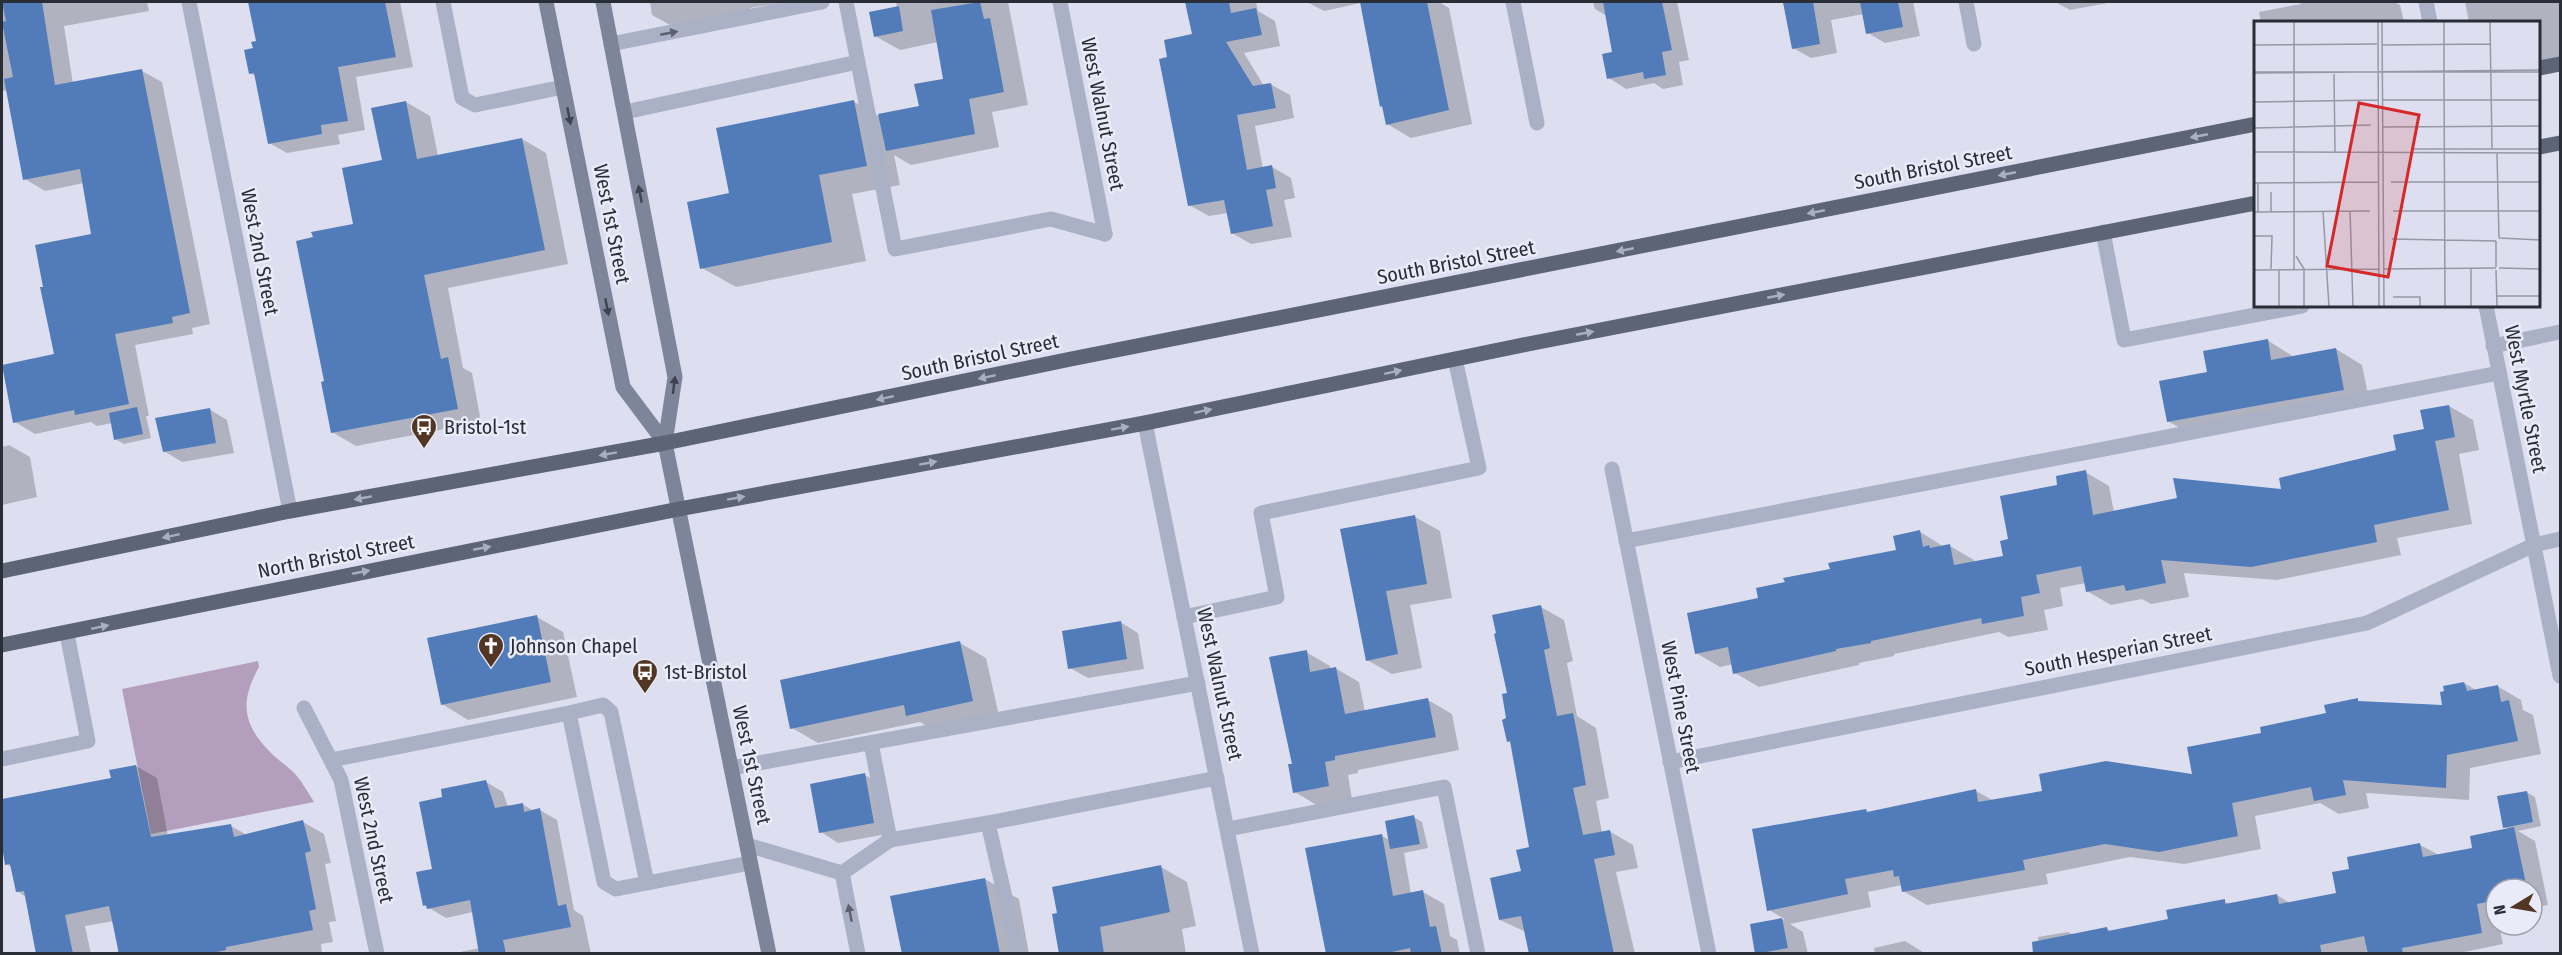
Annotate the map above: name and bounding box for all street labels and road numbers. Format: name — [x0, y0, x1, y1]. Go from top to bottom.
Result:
street label: West Walnut Street — [1076, 36, 1130, 193]
street label: South Bristol Street — [1852, 140, 2014, 194]
street label: West 1st Street — [589, 162, 635, 286]
street label: West 2nd Street — [236, 187, 284, 318]
street label: South Bristol Street — [1375, 235, 1537, 289]
street label: West Myrtle Street — [2500, 323, 2552, 475]
street label: South Bristol Street — [899, 329, 1061, 385]
street label: North Bristol Street — [256, 529, 417, 583]
street label: West Walnut Street — [1192, 606, 1248, 763]
street label: South Hesperian Street — [2022, 621, 2214, 681]
street label: West Pine Street — [1656, 639, 1706, 776]
street label: West 1st Street — [728, 703, 776, 827]
street label: West 2nd Street — [349, 775, 399, 906]

